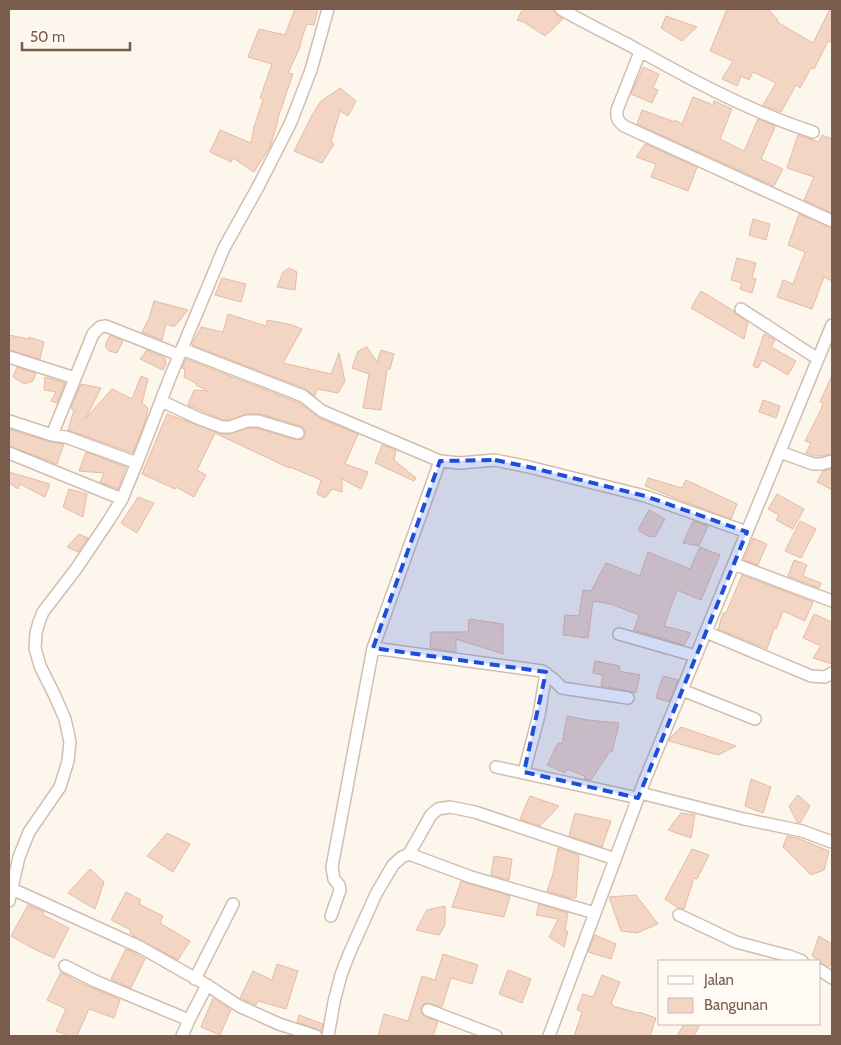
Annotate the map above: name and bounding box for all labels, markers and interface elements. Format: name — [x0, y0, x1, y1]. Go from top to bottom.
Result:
scale bar — [22, 20, 130, 52]
text: 50 m — [30, 28, 65, 46]
legend — [658, 960, 821, 1025]
text: Jalan — [703, 971, 734, 989]
text: Bangunan — [704, 996, 768, 1014]

